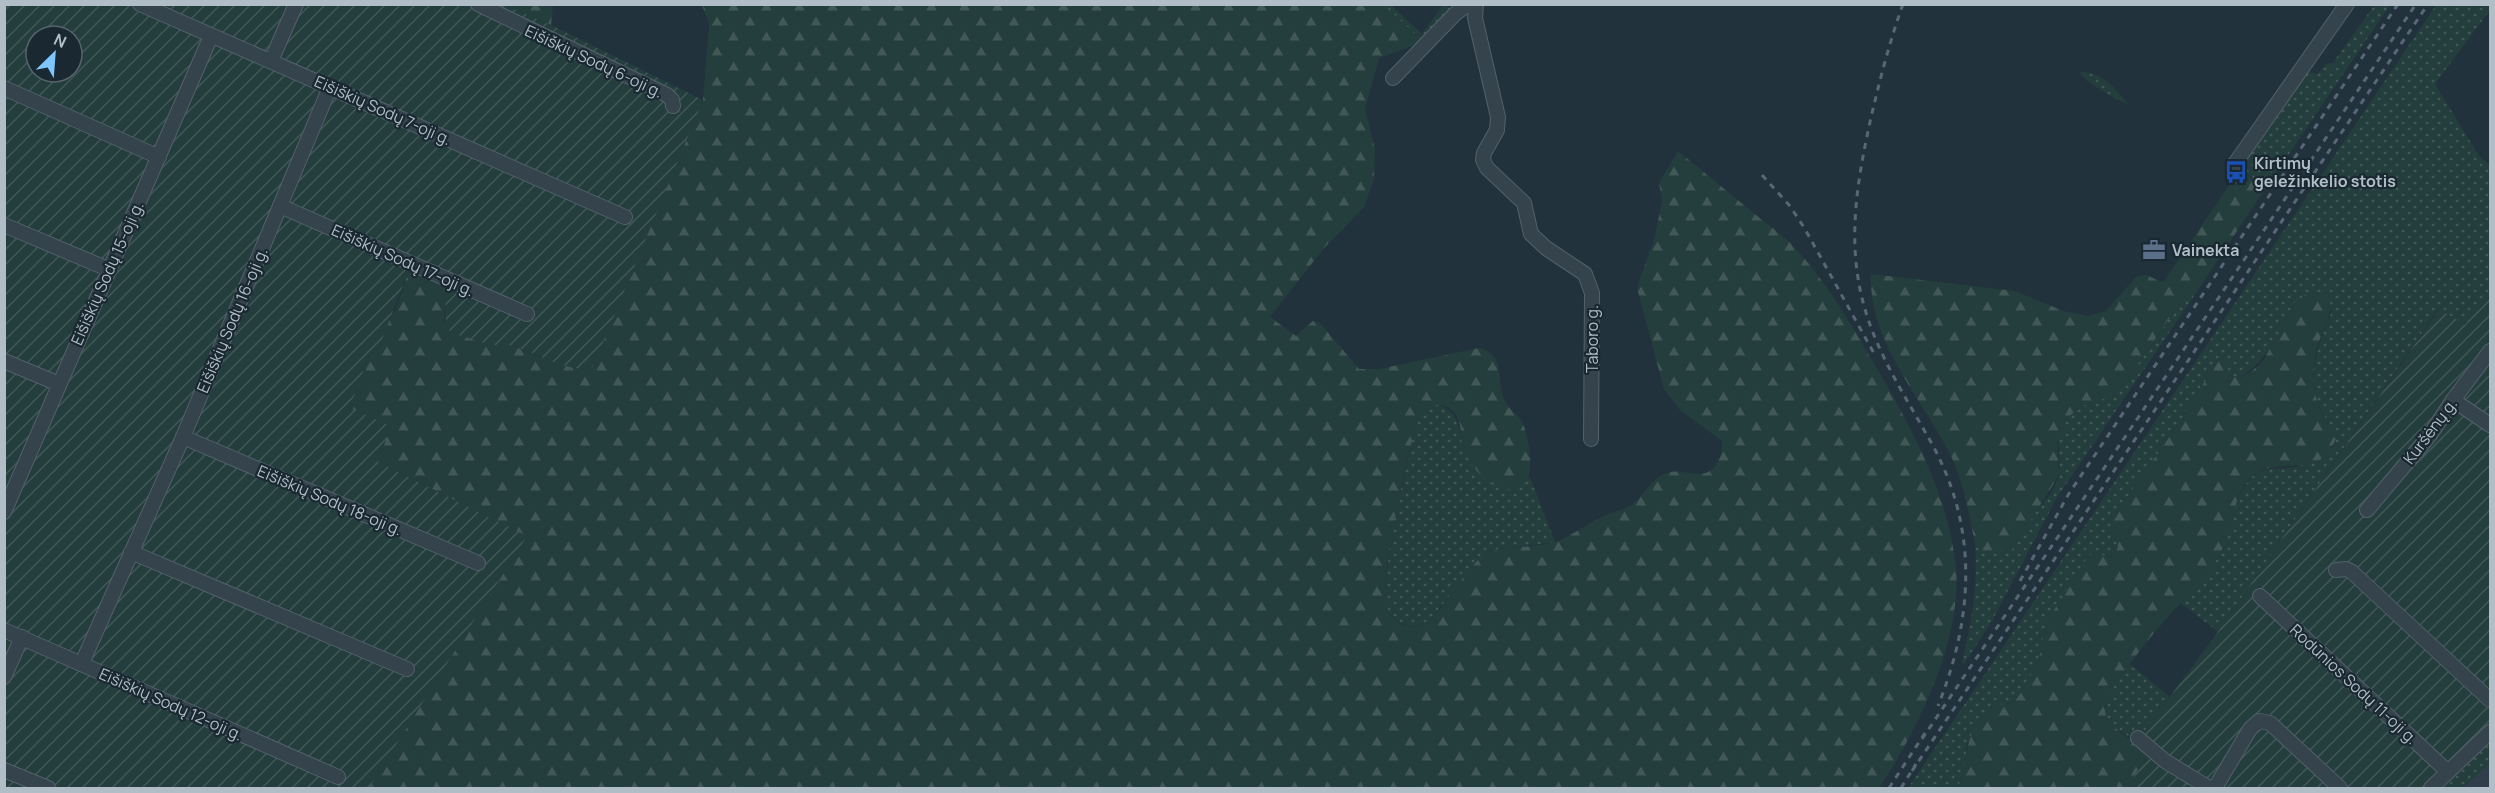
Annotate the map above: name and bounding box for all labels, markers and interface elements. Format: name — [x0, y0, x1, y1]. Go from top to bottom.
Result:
street label: Eišiškių Sodų 6-oji g. — [521, 19, 667, 103]
north arrow — [24, 24, 84, 84]
text: N — [50, 28, 70, 53]
street label: Eišiškių Sodų 7-oji g. — [311, 70, 455, 150]
place label: Kirtimų geležinkelio stotis — [2254, 152, 2396, 192]
bus stop icon: Kirtimų geležinkelio stotis — [2223, 159, 2249, 185]
street label: Eišiškių Sodų 15-oji g. — [65, 198, 149, 348]
street label: Eišiškių Sodų 17-oji g. — [328, 219, 478, 301]
office icon: Vainekta — [2141, 237, 2167, 263]
place label: Vainekta — [2172, 239, 2240, 261]
street label: Eišiškių Sodų 16-oji g. — [191, 244, 273, 396]
street label: Taboro g. — [1581, 305, 1603, 373]
street label: Kuršėnų g. — [2398, 394, 2462, 468]
street label: Eišiškių Sodų 18-oji g. — [254, 460, 406, 540]
street label: Rodūnios Sodų 11-oji g. — [2285, 619, 2423, 749]
street label: Eišiškių Sodų 12-oji g. — [96, 662, 246, 746]

